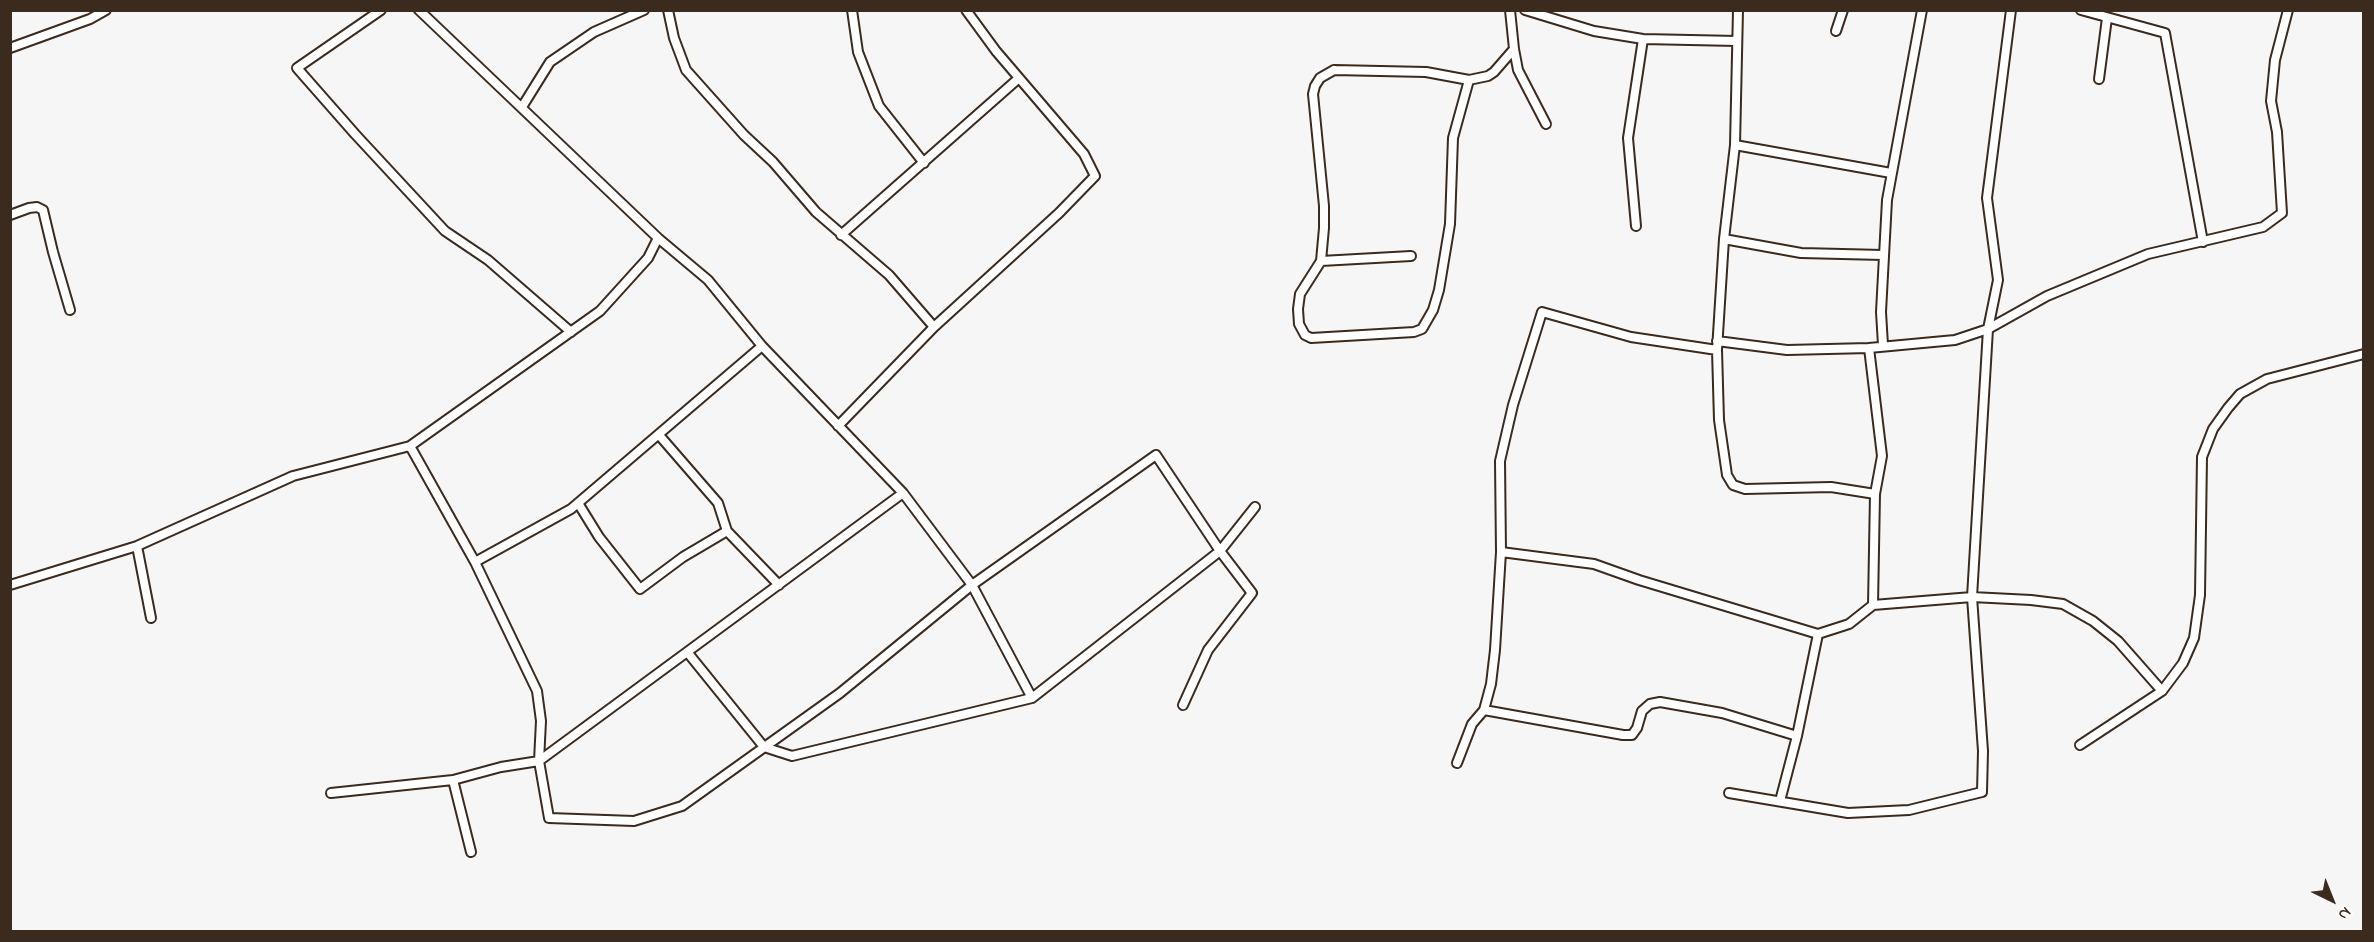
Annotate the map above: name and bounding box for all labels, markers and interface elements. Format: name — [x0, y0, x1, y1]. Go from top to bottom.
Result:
north arrow — [2302, 870, 2362, 930]
text: N — [2332, 901, 2356, 926]

